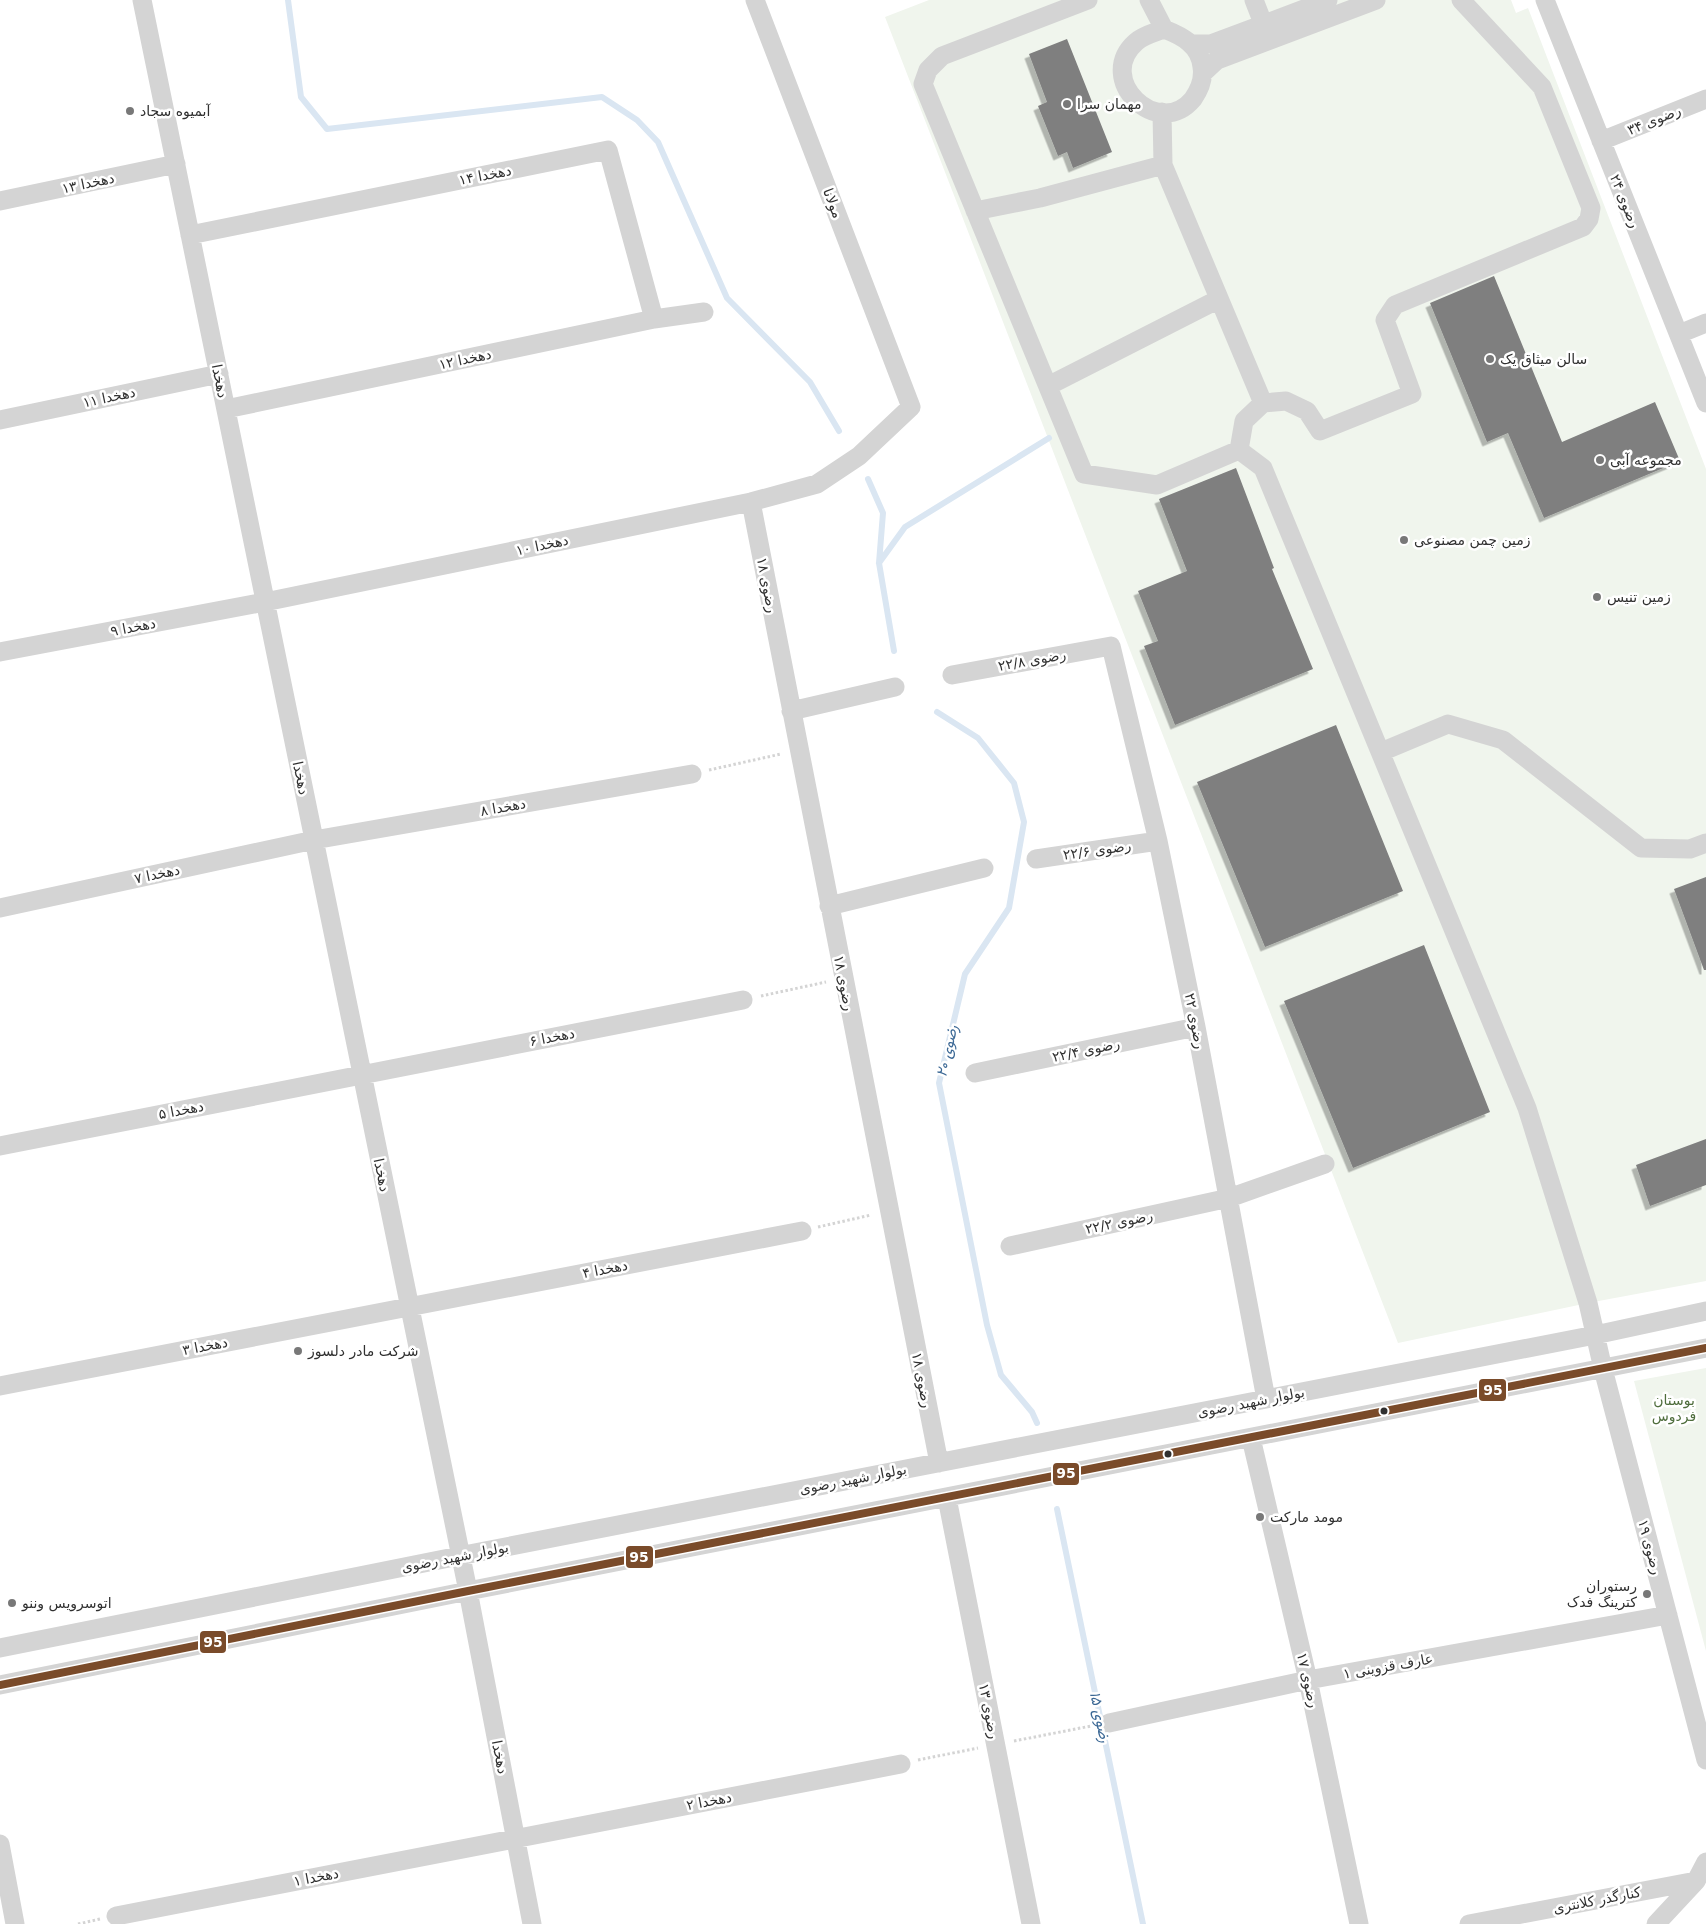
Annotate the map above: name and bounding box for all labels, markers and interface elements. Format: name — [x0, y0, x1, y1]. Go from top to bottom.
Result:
place label: مهمان سرا — [1077, 96, 1141, 113]
marker: مهمان سرا — [1061, 98, 1073, 110]
street label: رضوی ۳۴ — [1625, 102, 1683, 139]
place label: آبمیوه سجاد — [140, 103, 212, 120]
marker: آبمیوه سجاد — [124, 105, 136, 117]
street label: دهخدا ۱۴ — [457, 162, 513, 188]
street label: دهخدا ۱۳ — [60, 170, 116, 196]
street label: رضوی ۲۴ — [1606, 172, 1643, 230]
street label: مولانا — [819, 186, 846, 221]
street label: دهخدا ۱۲ — [437, 346, 493, 372]
place label: سالن میثاق یک — [1500, 351, 1587, 368]
marker: سالن میثاق یک — [1484, 353, 1496, 365]
street label: دهخدا — [209, 363, 231, 399]
street label: دهخدا ۱۱ — [81, 384, 137, 410]
place label: مجموعه آبی — [1610, 452, 1682, 469]
marker: مجموعه آبی — [1594, 454, 1606, 466]
street label: دهخدا ۱۰ — [514, 532, 570, 558]
place label: زمین چمن مصنوعی — [1414, 532, 1531, 549]
marker: زمین چمن مصنوعی — [1398, 534, 1410, 546]
street label: رضوی ۱۸ — [753, 556, 780, 614]
place label: زمین تنیس — [1607, 589, 1671, 606]
marker: زمین تنیس — [1591, 591, 1603, 603]
street label: دهخدا ۹ — [109, 615, 157, 639]
street label: رضوی ۲۲/۸ — [997, 646, 1067, 675]
street label: دهخدا — [290, 760, 312, 796]
street label: دهخدا ۸ — [479, 795, 527, 819]
street label: رضوی ۲۲/۶ — [1062, 837, 1132, 864]
street label: دهخدا ۷ — [133, 861, 181, 887]
street label: رضوی ۱۸ — [830, 954, 857, 1012]
street label: رضوی ۲۲ — [1181, 992, 1208, 1050]
water label: رضوی ۲۰ — [932, 1023, 962, 1079]
street label: دهخدا ۶ — [528, 1025, 576, 1049]
street label: رضوی ۲۲/۴ — [1051, 1035, 1121, 1066]
street label: دهخدا ۵ — [157, 1098, 205, 1122]
street label: دهخدا — [371, 1157, 393, 1193]
street label: رضوی ۲۲/۲ — [1084, 1207, 1154, 1238]
street label: دهخدا ۴ — [581, 1257, 629, 1281]
street label: دهخدا ۳ — [181, 1334, 229, 1358]
place label: شرکت مادر دلسوز — [307, 1343, 419, 1360]
marker: شرکت مادر دلسوز — [292, 1345, 304, 1357]
street label: رضوی ۱۸ — [908, 1351, 935, 1409]
line badge: 95 — [1478, 1378, 1507, 1402]
text: 95 — [1483, 1382, 1503, 1398]
street label: بولوار شهید رضوی — [1196, 1384, 1306, 1421]
park label: بوستان فردوس — [1652, 1392, 1696, 1425]
unlabelled marker — [1379, 1406, 1389, 1416]
unlabelled marker — [1163, 1449, 1173, 1459]
street label: بولوار شهید رضوی — [798, 1461, 908, 1498]
line badge: 95 — [1052, 1462, 1080, 1486]
text: 95 — [1056, 1465, 1076, 1481]
place label: مومد مارکت — [1270, 1509, 1343, 1526]
marker: مومد مارکت — [1254, 1511, 1266, 1523]
street label: رضوی ۱۹ — [1634, 1518, 1665, 1577]
street label: بولوار شهید رضوی — [400, 1539, 510, 1576]
line badge: 95 — [625, 1545, 654, 1569]
text: 95 — [629, 1549, 649, 1565]
place label: رستوران کترینگ فدک — [1567, 1578, 1637, 1611]
marker: رستوران کترینگ فدک — [1641, 1588, 1653, 1600]
place label: اتوسرویس وننو — [21, 1595, 112, 1612]
marker: اتوسرویس وننو — [6, 1597, 18, 1609]
line badge: 95 — [199, 1630, 227, 1654]
text: 95 — [203, 1634, 223, 1650]
street label: عارف قزوینی ۱ — [1342, 1650, 1435, 1683]
street label: رضوی ۱۷ — [1293, 1651, 1322, 1709]
street label: رضوی ۱۳ — [975, 1682, 1002, 1740]
water label: رضوی ۱۵ — [1086, 1690, 1114, 1744]
street label: دهخدا — [489, 1739, 511, 1775]
street label: دهخدا ۲ — [685, 1789, 733, 1813]
street label: دهخدا ۱ — [292, 1865, 340, 1889]
street label: کنارگذر کلانتری — [1552, 1884, 1643, 1917]

